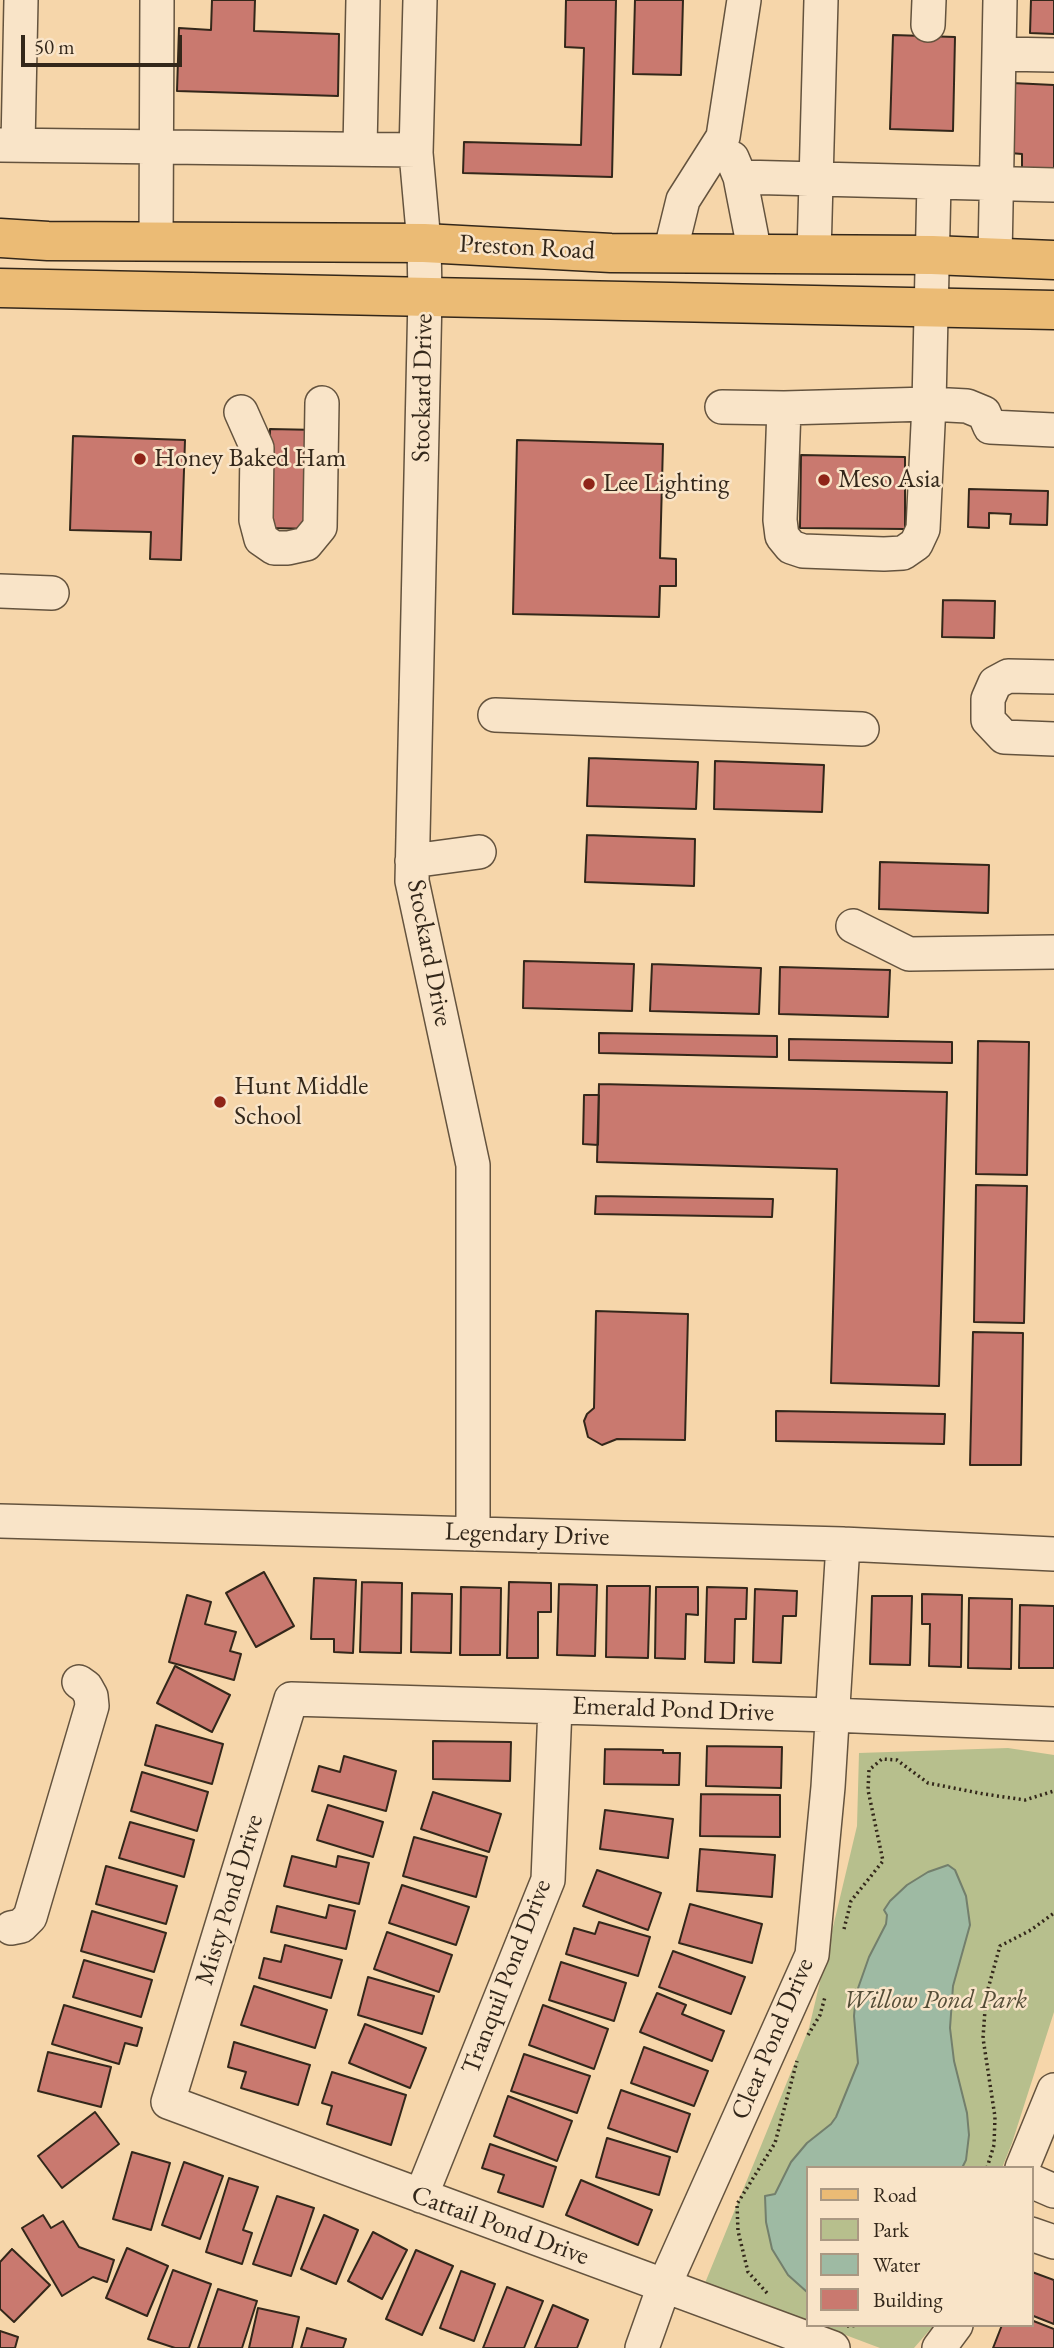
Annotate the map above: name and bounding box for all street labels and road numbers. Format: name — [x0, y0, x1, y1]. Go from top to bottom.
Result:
street label: Preston Road — [458, 229, 596, 267]
street label: Stockard Drive — [406, 313, 440, 463]
street label: Stockard Drive — [399, 877, 459, 1029]
street label: Legendary Drive — [444, 1517, 610, 1553]
street label: Emerald Pond Drive — [571, 1691, 775, 1729]
street label: Misty Pond Drive — [189, 1811, 271, 1989]
street label: Tranquil Pond Drive — [455, 1875, 559, 2079]
street label: Clear Pond Drive — [725, 1953, 821, 2125]
street label: Cattail Pond Drive — [407, 2179, 593, 2273]

